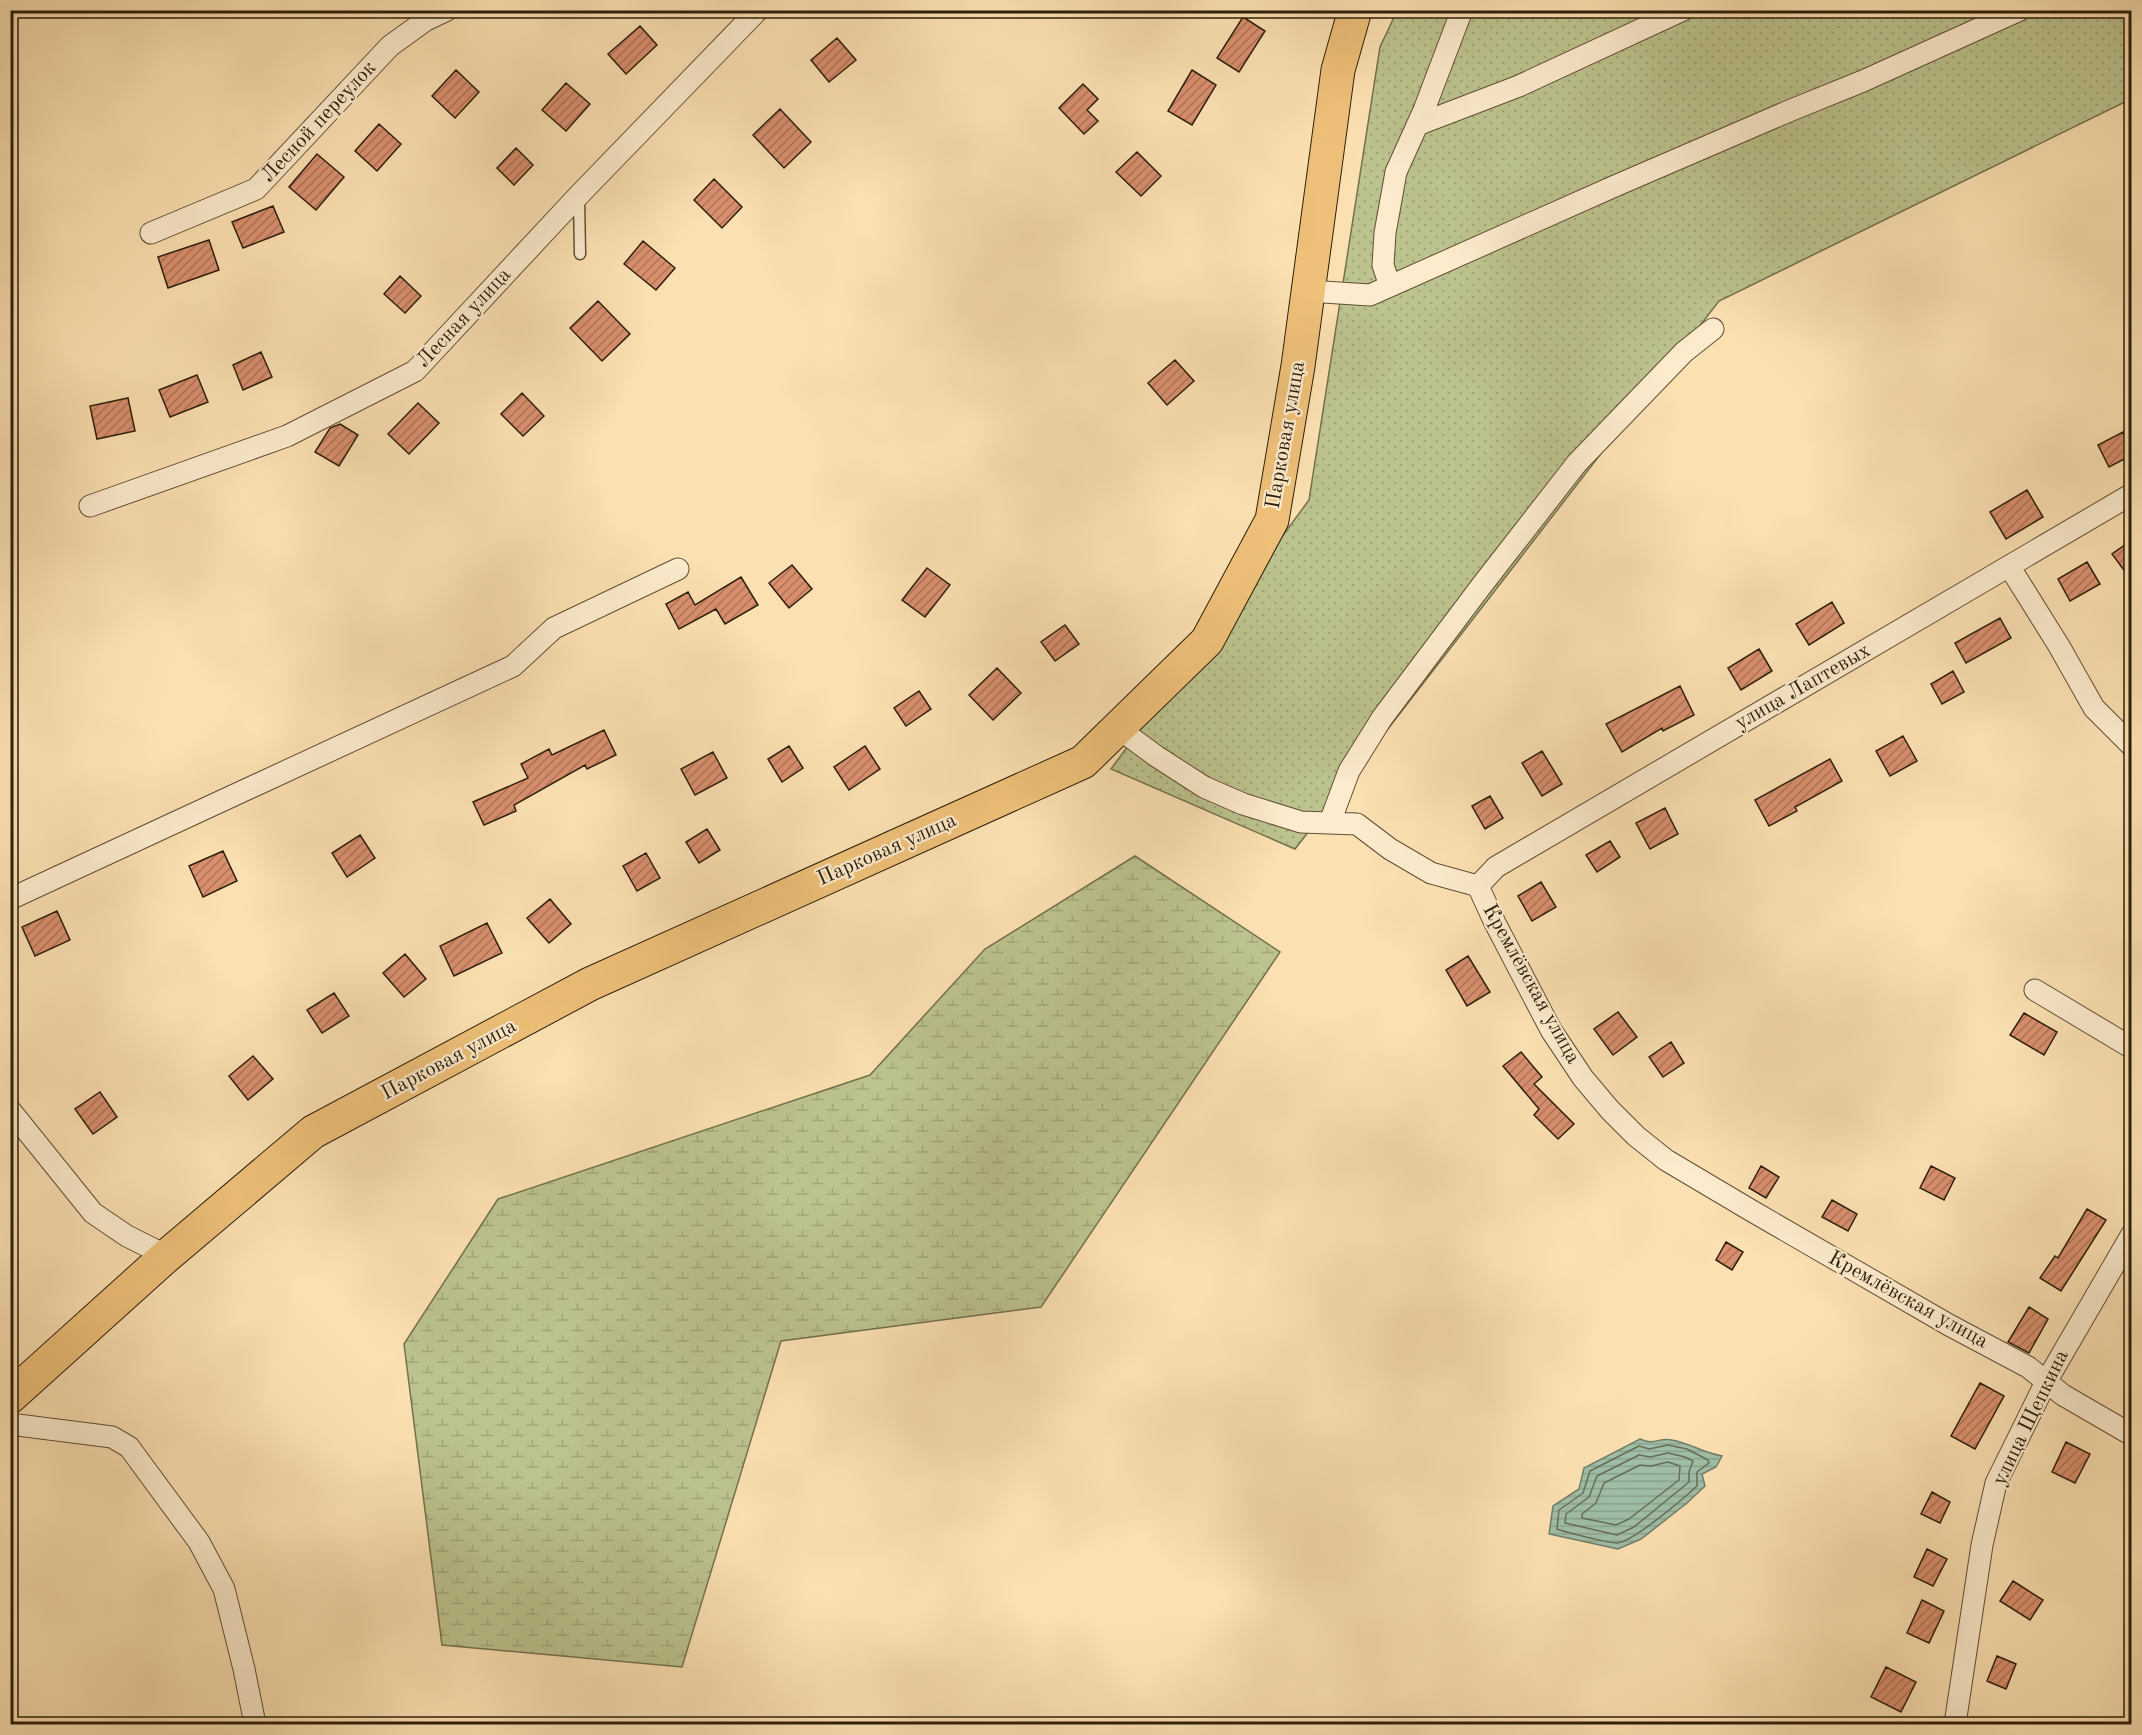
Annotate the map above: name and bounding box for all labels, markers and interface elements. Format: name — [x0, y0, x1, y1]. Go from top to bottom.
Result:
street label: Лесной переулок — [258, 57, 381, 187]
street label: Лесная улица — [413, 264, 515, 372]
street label: Парковая улица — [1263, 359, 1309, 511]
street label: улица Лаптевых — [1732, 640, 1874, 734]
street label: Парковая улица — [814, 810, 960, 890]
street label: Кремлёвская улица — [1478, 901, 1584, 1067]
street label: Парковая улица — [378, 1016, 520, 1104]
street label: Кремлёвская улица — [1825, 1247, 1991, 1353]
street label: улица Щепкина — [1989, 1347, 2073, 1489]

